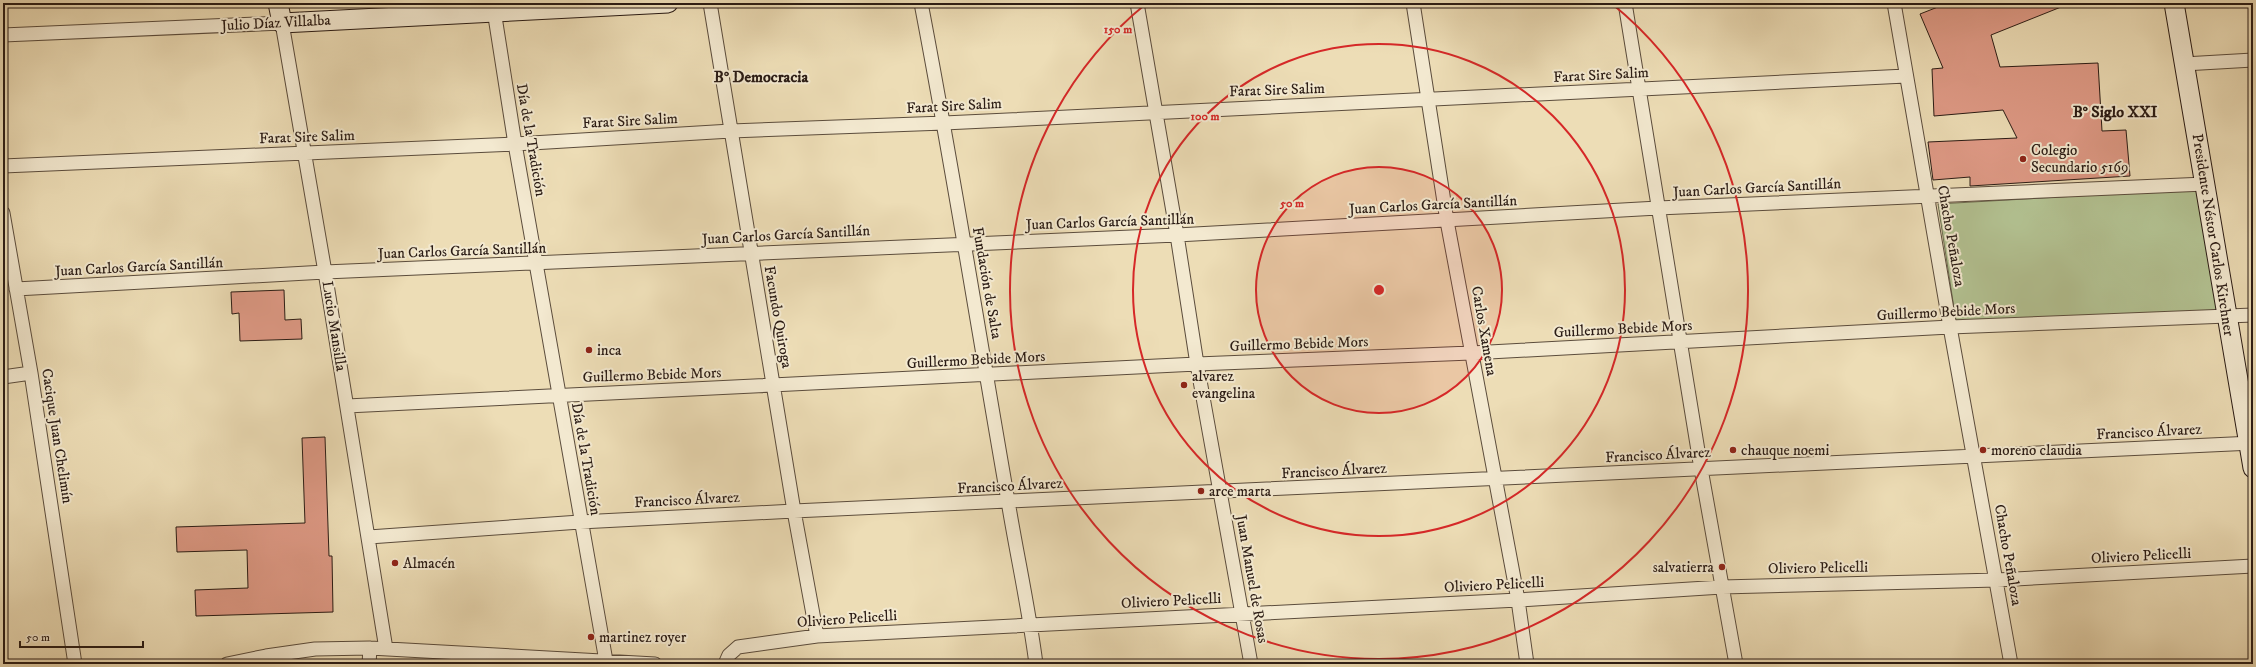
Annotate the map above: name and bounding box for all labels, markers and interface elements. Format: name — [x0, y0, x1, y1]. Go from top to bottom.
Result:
street label: Julio Díaz Villalba — [219, 11, 332, 35]
text: 150 m — [1104, 22, 1132, 37]
street label: Farat Sire Salim — [1553, 63, 1649, 87]
district label: B° Democracia — [714, 67, 809, 87]
street label: Farat Sire Salim — [1229, 79, 1325, 101]
street label: Día de la Tradición — [512, 82, 550, 198]
street label: Farat Sire Salim — [906, 94, 1002, 118]
district label: B° Siglo XXI — [2073, 102, 2158, 122]
street label: Farat Sire Salim — [582, 109, 678, 133]
text: 100 m — [1191, 109, 1219, 124]
street label: Farat Sire Salim — [259, 126, 355, 148]
street label: Presidente Néstor Carlos Kirchner — [2188, 132, 2238, 338]
place label: Colegio Secundario 5169 — [2031, 141, 2129, 177]
marker: Colegio Secundario 5169 — [2018, 154, 2028, 164]
street label: Juan Carlos García Santillán — [1670, 174, 1842, 202]
street label: Chacho Peñaloza — [1933, 184, 1969, 289]
street label: Juan Carlos García Santillán — [1346, 191, 1518, 219]
text: 50 m — [1279, 196, 1304, 211]
street label: Juan Carlos García Santillán — [1024, 210, 1195, 235]
street label: Juan Carlos García Santillán — [699, 221, 871, 249]
street label: Fundación de Salta — [968, 226, 1006, 341]
street label: Juan Carlos García Santillán — [376, 239, 547, 264]
street label: Juan Carlos García Santillán — [52, 253, 224, 281]
street label: Facundo Quiroga — [760, 264, 796, 370]
street label: Lucio Mansilla — [317, 280, 351, 373]
centre of rings — [1372, 283, 1386, 297]
street label: Carlos Xamena — [1467, 285, 1501, 378]
street label: Guillermo Bebide Mors — [1876, 299, 2016, 325]
street label: Guillermo Bebide Mors — [1553, 316, 1693, 342]
street label: Guillermo Bebide Mors — [1229, 332, 1369, 356]
place label: inca — [597, 341, 622, 360]
marker: inca — [584, 345, 594, 355]
street label: Guillermo Bebide Mors — [906, 347, 1046, 373]
street label: Guillermo Bebide Mors — [582, 363, 722, 387]
street label: Cacique Juan Chelimín — [37, 367, 77, 505]
place label: alvarez evangelina — [1192, 367, 1256, 403]
marker: alvarez evangelina — [1179, 380, 1189, 390]
street label: Día de la Tradición — [567, 401, 605, 517]
street label: Francisco Álvarez — [2096, 419, 2203, 444]
place label: chauque noemi — [1741, 441, 1830, 460]
place label: moreno claudia — [1991, 441, 2082, 460]
street label: Francisco Álvarez — [1605, 442, 1712, 467]
marker: chauque noemi — [1728, 445, 1738, 455]
marker: moreno claudia — [1978, 445, 1988, 455]
street label: Francisco Álvarez — [1281, 458, 1388, 483]
street label: Francisco Álvarez — [957, 473, 1064, 498]
place label: arce marta — [1209, 482, 1272, 501]
marker: arce marta — [1196, 486, 1206, 496]
street label: Francisco Álvarez — [634, 487, 741, 512]
street label: Chacho Peñaloza — [1990, 503, 2026, 608]
street label: Juan Manuel de Rosas — [1231, 511, 1273, 645]
street label: Oliviero Pelicelli — [2090, 544, 2192, 568]
place label: Almacén — [403, 554, 455, 573]
marker: Almacén — [390, 558, 400, 568]
place label: salvatierra — [1653, 558, 1715, 577]
street label: Oliviero Pelicelli — [1768, 558, 1868, 578]
marker: salvatierra — [1717, 562, 1727, 572]
street label: Oliviero Pelicelli — [1443, 573, 1545, 597]
street label: Oliviero Pelicelli — [1120, 589, 1222, 613]
street label: Oliviero Pelicelli — [796, 606, 898, 632]
scale bar — [20, 623, 143, 649]
place label: martinez royer — [599, 628, 687, 647]
text: 50 m — [26, 630, 50, 645]
marker: martinez royer — [586, 632, 596, 642]

